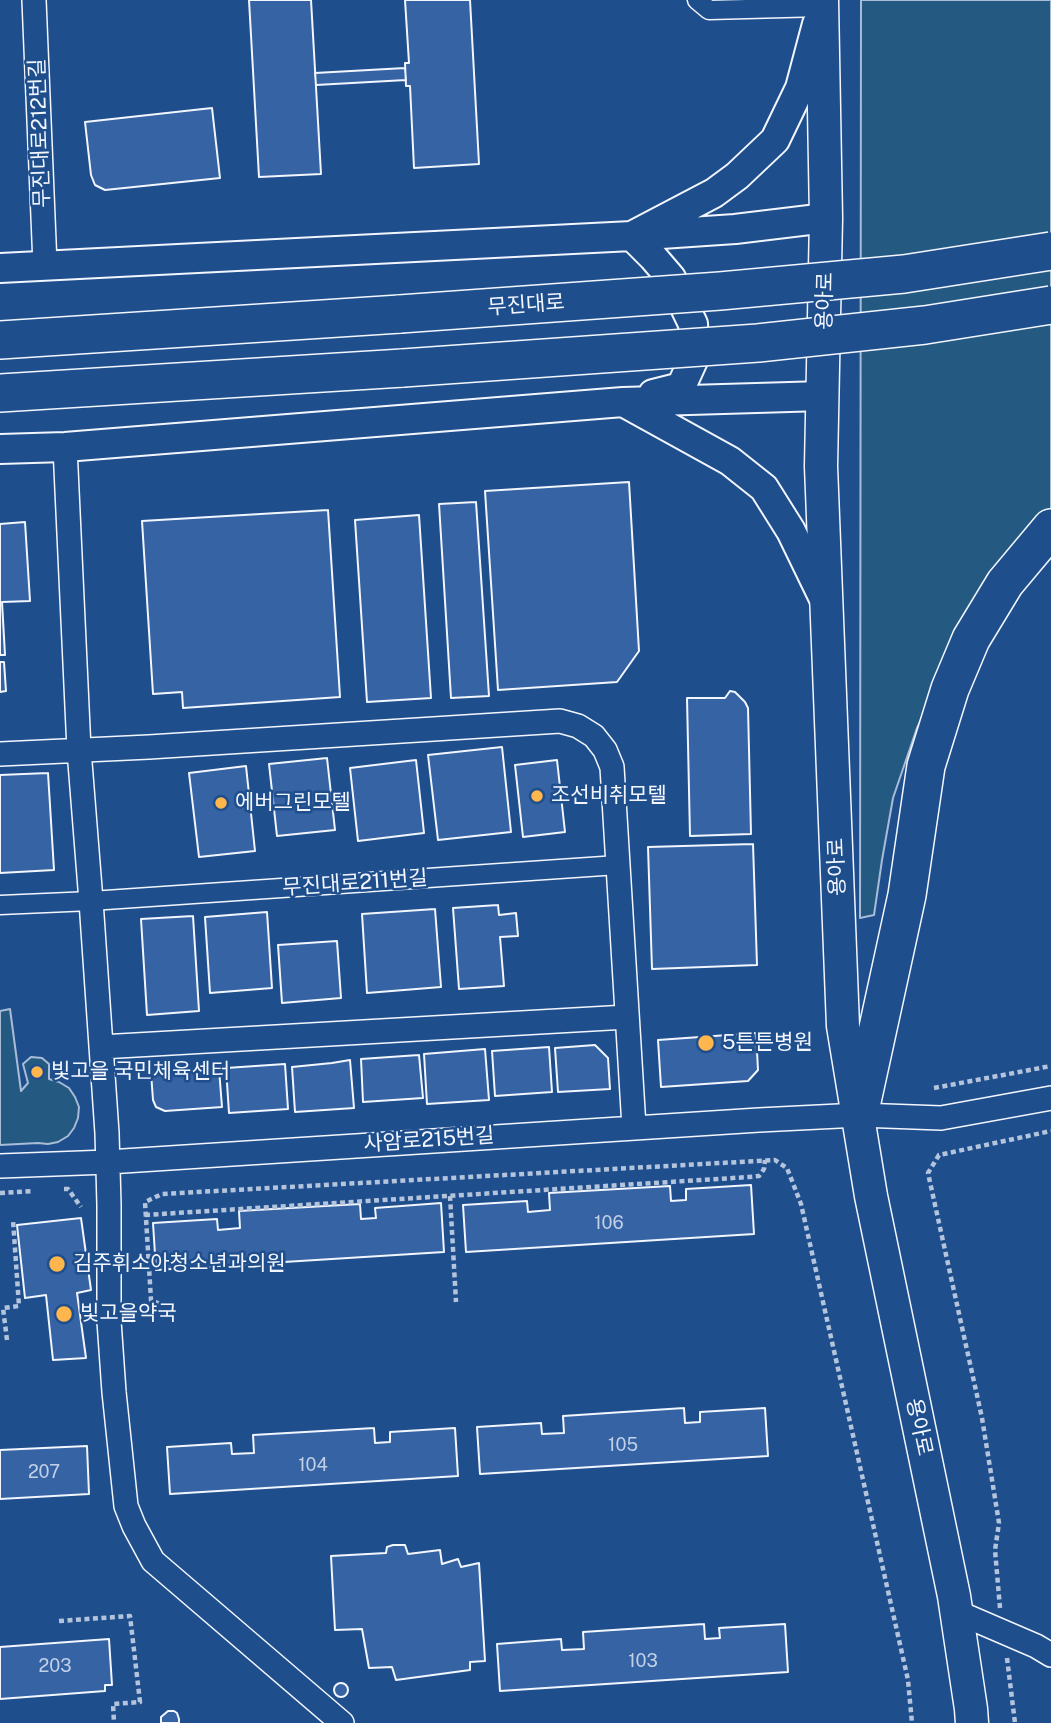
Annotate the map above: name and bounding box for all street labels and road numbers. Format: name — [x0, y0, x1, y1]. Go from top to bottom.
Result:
street label: 무진대로212번길 — [25, 58, 55, 208]
street label: 용아로 — [812, 272, 838, 330]
street label: 무진대로 — [487, 290, 565, 320]
street label: 용아로 — [823, 838, 851, 896]
street label: 무진대로211번길 — [282, 865, 428, 901]
street label: 사암로215번길 — [363, 1123, 495, 1157]
street label: 용아로 — [901, 1396, 937, 1458]

